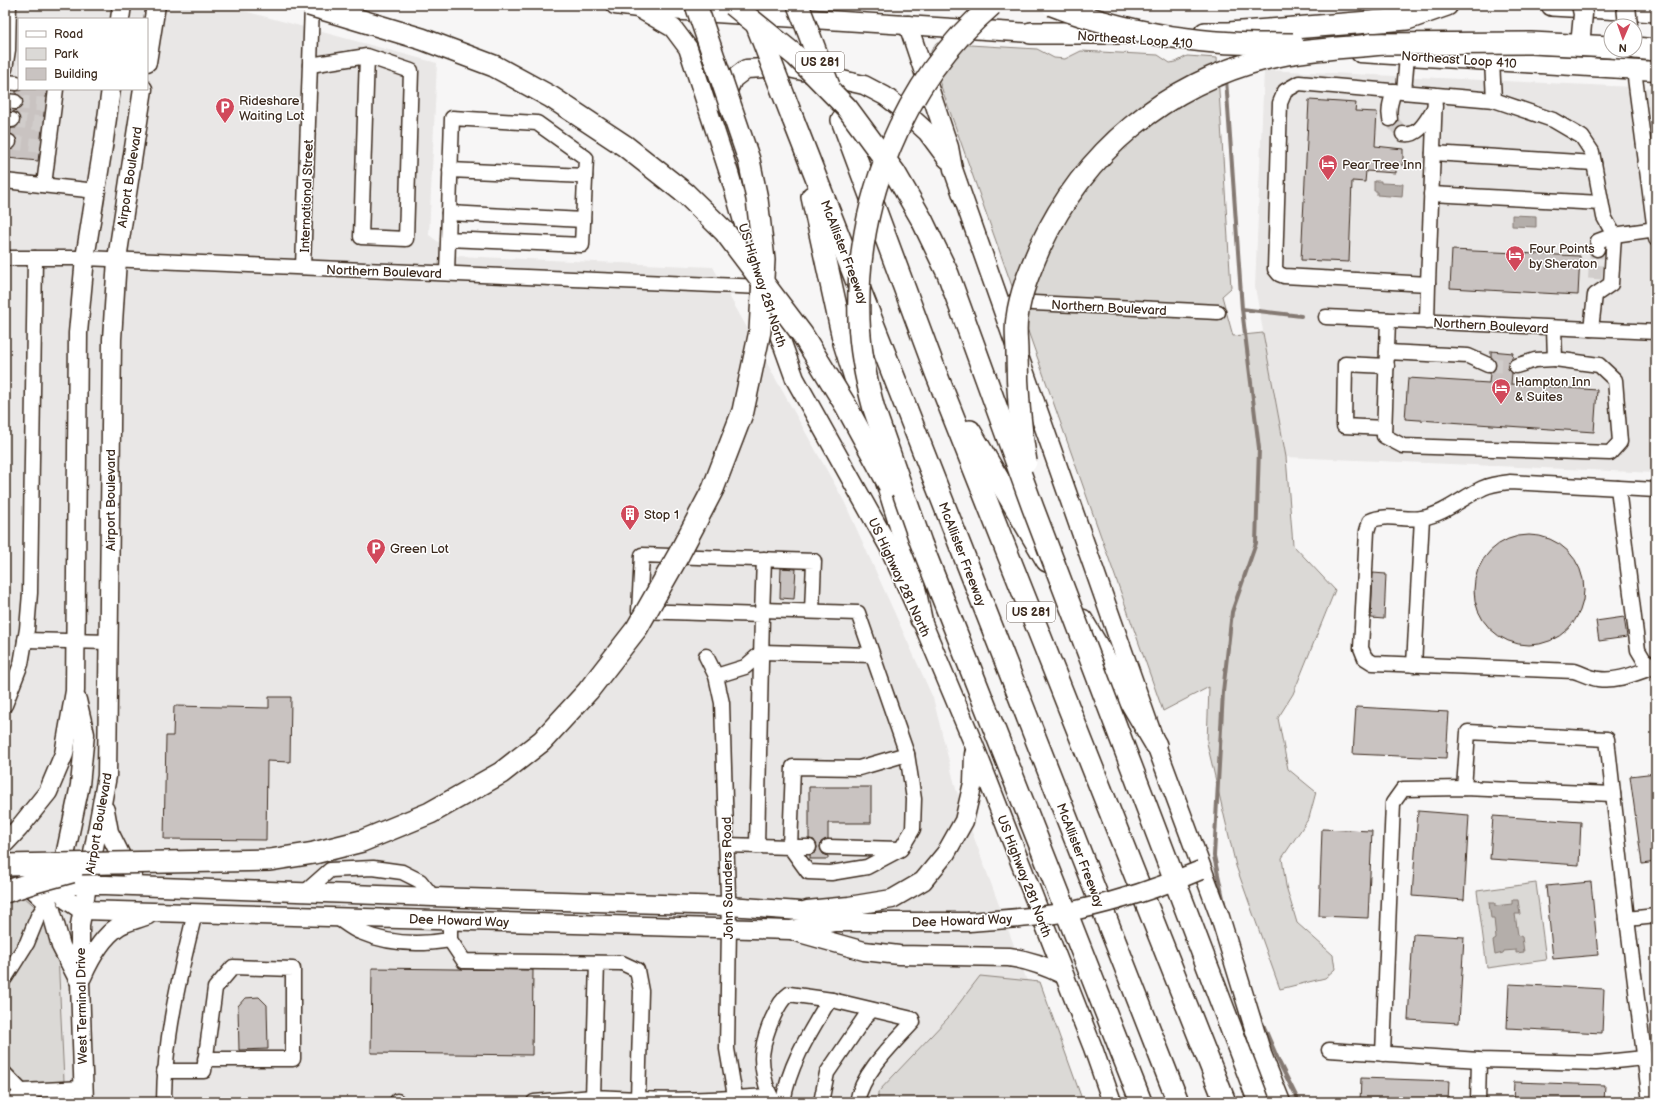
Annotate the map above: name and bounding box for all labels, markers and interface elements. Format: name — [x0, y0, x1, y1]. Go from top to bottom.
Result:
legend — [18, 18, 148, 90]
north arrow — [1603, 18, 1643, 58]
text: Road — [54, 27, 83, 42]
street label: Northeast Loop 410 — [1077, 28, 1194, 52]
text: N — [1618, 41, 1627, 54]
text: Park — [54, 47, 78, 62]
street label: Northeast Loop 410 — [1401, 48, 1518, 72]
road number: US 281 — [796, 52, 844, 72]
text: Building — [54, 67, 98, 82]
place label: Rideshare Waiting Lot — [239, 93, 304, 124]
parking icon: Rideshare Waiting Lot — [214, 96, 236, 124]
street label: Airport Boulevard — [114, 125, 146, 229]
street label: International Street — [297, 139, 317, 253]
hotel icon: Pear Tree Inn — [1317, 153, 1339, 181]
place label: Pear Tree Inn — [1342, 157, 1422, 173]
street label: McAllister Freeway — [817, 198, 871, 307]
street label: US Highway 281 North — [734, 221, 790, 349]
place label: Four Points by Sheraton — [1529, 241, 1597, 272]
hotel icon: Four Points by Sheraton — [1504, 244, 1526, 272]
street label: Northern Boulevard — [326, 262, 442, 282]
street label: Northern Boulevard — [1051, 297, 1167, 319]
street label: Northern Boulevard — [1433, 315, 1549, 337]
place label: Hampton Inn & Suites — [1515, 374, 1591, 405]
hotel icon: Hampton Inn & Suites — [1490, 377, 1512, 405]
street label: Airport Boulevard — [103, 449, 119, 551]
street label: McAllister Freeway — [935, 500, 989, 609]
building icon: Stop 1 — [619, 503, 641, 531]
place label: Stop 1 — [644, 507, 679, 523]
street label: US Highway 281 North — [864, 515, 934, 640]
parking icon: Green Lot — [365, 537, 387, 565]
place label: Green Lot — [390, 541, 449, 557]
road number: US 281 — [1007, 602, 1055, 622]
street label: Airport Boulevard — [82, 771, 116, 875]
street label: McAllister Freeway — [1053, 801, 1107, 910]
street label: US Highway 281 North — [993, 813, 1055, 940]
street label: John Saunders Road — [719, 816, 737, 939]
street label: Dee Howard Way — [409, 911, 509, 931]
street label: Dee Howard Way — [912, 911, 1013, 931]
street label: West Terminal Drive — [73, 947, 91, 1064]

